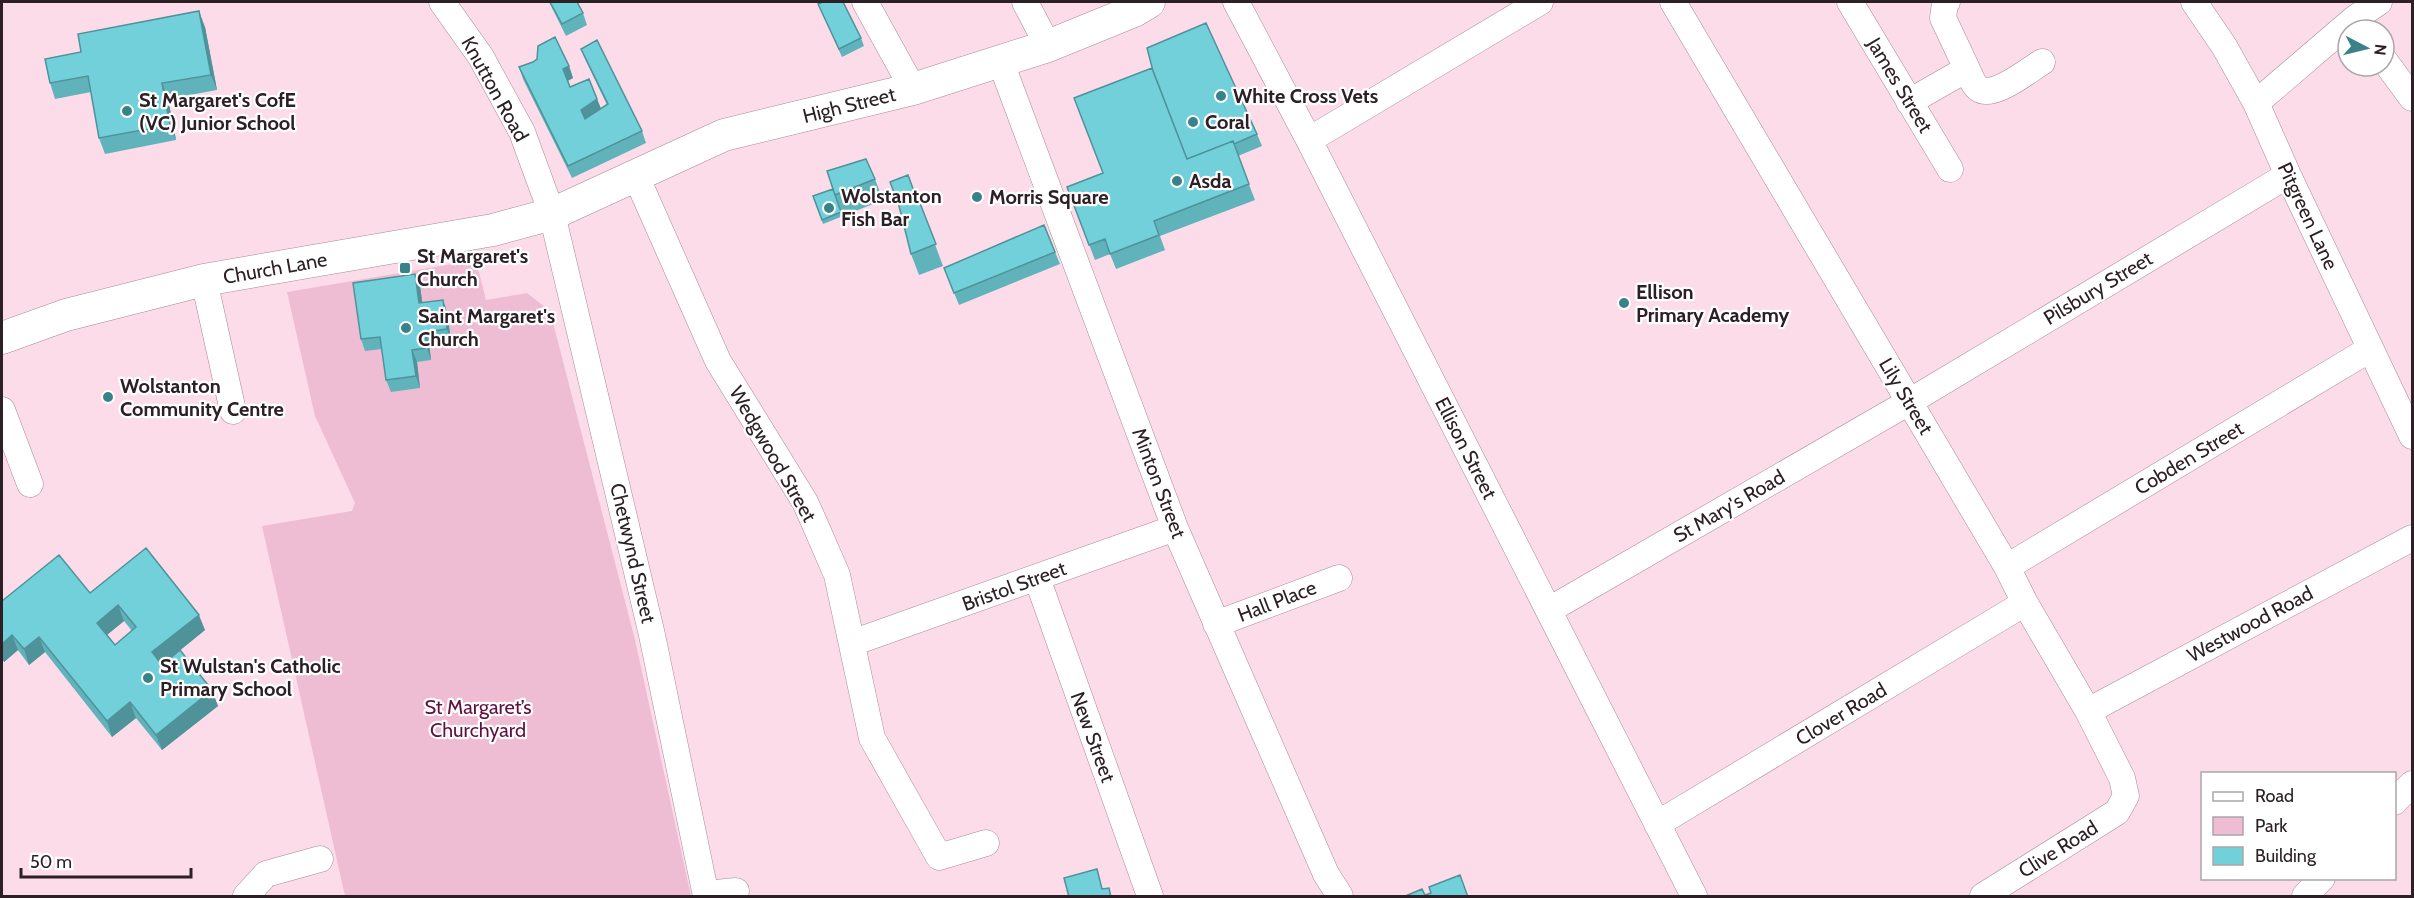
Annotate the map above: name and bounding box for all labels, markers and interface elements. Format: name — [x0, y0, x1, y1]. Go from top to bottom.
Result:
north arrow — [2336, 18, 2396, 78]
street label: Knutton Road — [456, 32, 534, 146]
street label: James Street — [1862, 32, 1938, 137]
text: N — [2370, 43, 2391, 57]
street label: High Street — [800, 82, 898, 128]
place label: White Cross Vets — [1233, 84, 1378, 108]
place label: St Margaret's CofE (VC) Junior School — [139, 88, 296, 135]
marker: White Cross Vets — [1214, 89, 1228, 103]
marker: St Margaret's CofE (VC) Junior School — [120, 104, 134, 118]
place label: Coral — [1205, 110, 1250, 134]
marker: Coral — [1186, 115, 1200, 129]
street label: Pitgreen Lane — [2273, 159, 2343, 273]
place label: Asda — [1189, 169, 1231, 193]
marker: Asda — [1170, 174, 1184, 188]
place label: Wolstanton Fish Bar — [841, 184, 942, 231]
place label: Morris Square — [989, 185, 1109, 209]
marker: Morris Square — [970, 190, 984, 204]
marker: Wolstanton Fish Bar — [822, 201, 836, 215]
place label: St Margaret's Church — [417, 244, 528, 291]
street label: Pilsbury Street — [2039, 246, 2157, 330]
street label: Church Lane — [221, 247, 329, 289]
marker: St Margaret's Church — [398, 261, 412, 275]
place label: Ellison Primary Academy — [1636, 280, 1789, 327]
marker: Ellison Primary Academy — [1617, 296, 1631, 310]
place label: Saint Margaret's Church — [418, 304, 555, 351]
marker: Saint Margaret's Church — [399, 321, 413, 335]
street label: Lily Street — [1874, 353, 1938, 439]
place label: Wolstanton Community Centre — [120, 374, 284, 421]
street label: Wedgwood Street — [724, 382, 822, 526]
marker: Wolstanton Community Centre — [101, 390, 115, 404]
street label: Ellison Street — [1430, 393, 1502, 503]
street label: Cobden Street — [2130, 416, 2248, 500]
street label: Minton Street — [1127, 425, 1191, 542]
street label: St Mary's Road — [1669, 465, 1789, 547]
street label: Chetwynd Street — [605, 481, 661, 626]
street label: Bristol Street — [959, 556, 1070, 616]
street label: Hall Place — [1234, 575, 1320, 627]
street label: Westwood Road — [2183, 581, 2317, 667]
place label: St Wulstan's Catholic Primary School — [160, 654, 341, 701]
marker: St Wulstan's Catholic Primary School — [141, 671, 155, 685]
street label: Clover Road — [1791, 677, 1891, 751]
street label: New Street — [1066, 689, 1121, 786]
park label: St Margaret’s Churchyard — [424, 695, 532, 742]
legend — [2201, 772, 2396, 880]
text: Road — [2255, 785, 2294, 807]
street label: Clive Road — [2014, 815, 2102, 883]
text: Park — [2255, 815, 2288, 837]
scale bar — [21, 841, 190, 879]
text: Building — [2255, 845, 2317, 867]
text: 50 m — [30, 851, 72, 873]

